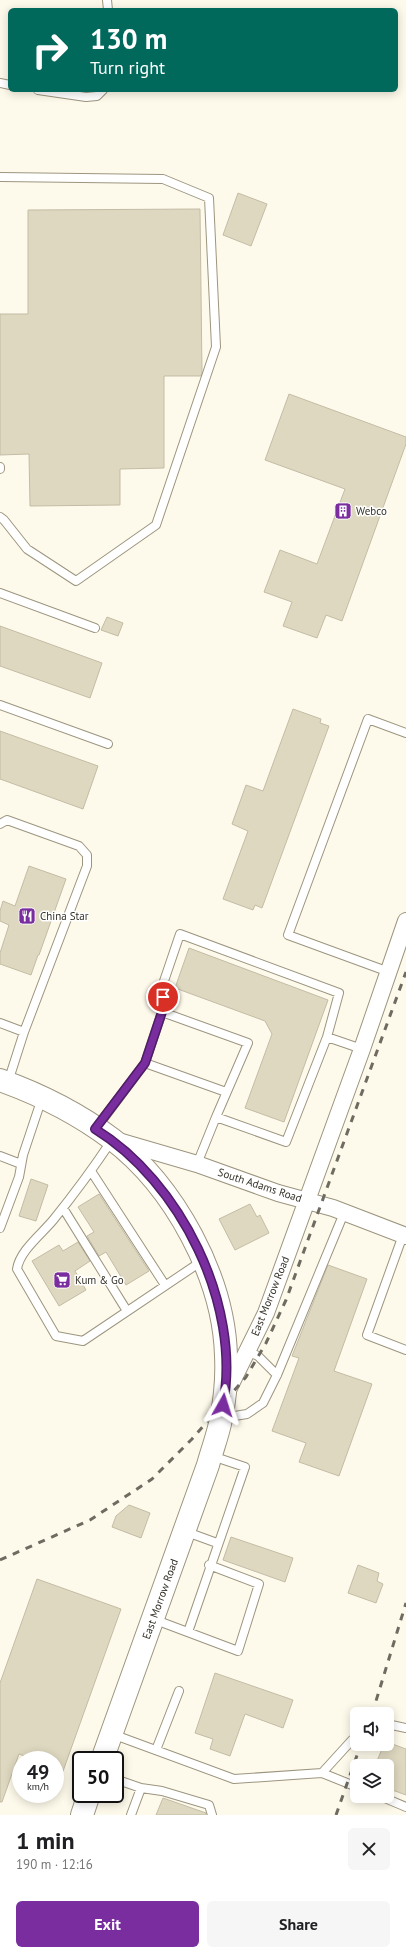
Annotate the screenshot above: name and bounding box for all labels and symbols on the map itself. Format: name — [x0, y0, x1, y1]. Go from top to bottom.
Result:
building icon: Webco — [333, 501, 353, 521]
place label: Webco — [356, 504, 387, 518]
restaurant icon: China Star — [17, 906, 37, 926]
place label: China Star — [40, 909, 89, 923]
pin — [146, 980, 180, 1014]
street label: South Adams Road — [216, 1165, 304, 1205]
street label: East Morrow Road — [248, 1254, 292, 1338]
supermarket icon: Kum & Go — [52, 1270, 72, 1290]
place label: Kum & Go — [75, 1273, 124, 1287]
position arrow — [202, 1384, 244, 1426]
street label: East Morrow Road — [139, 1557, 181, 1641]
speed limit sign: 50 — [72, 1751, 124, 1803]

